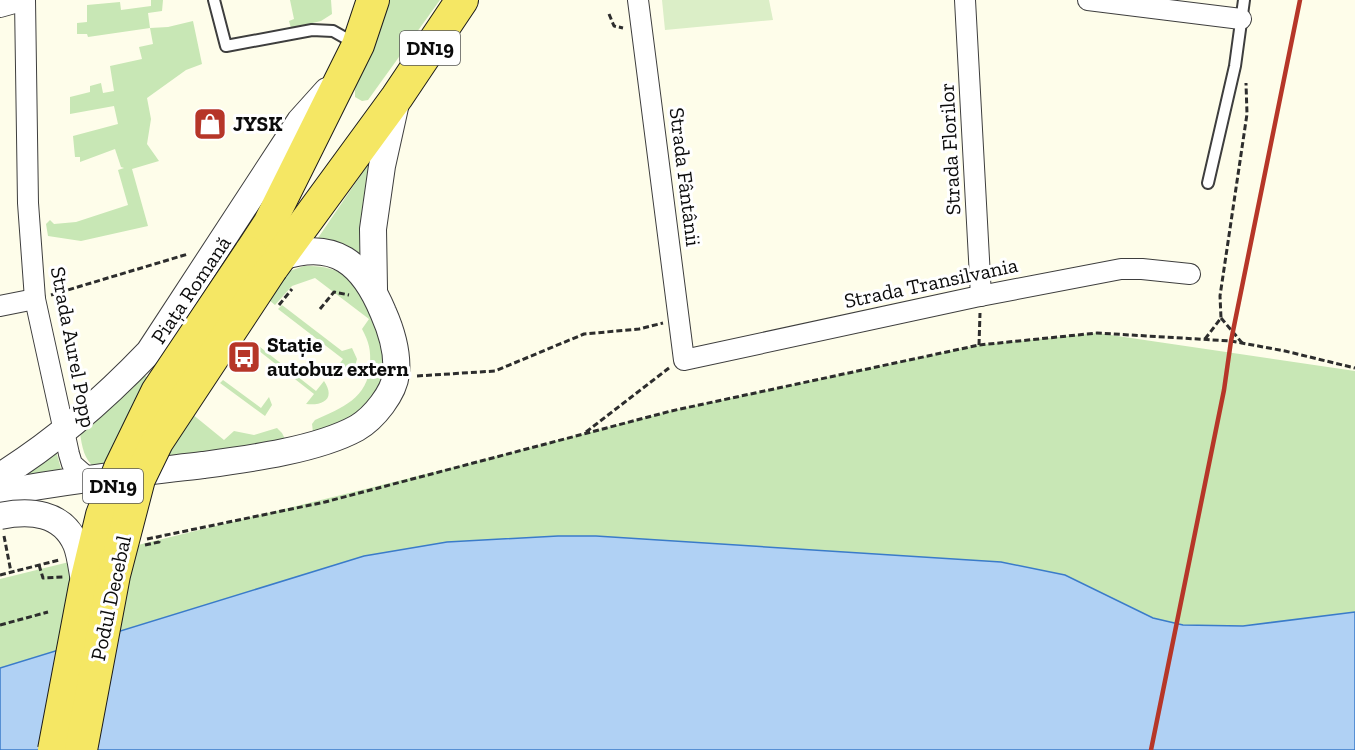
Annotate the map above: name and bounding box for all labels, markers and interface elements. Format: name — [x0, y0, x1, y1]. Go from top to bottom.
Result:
road number: DN19 — [400, 31, 460, 65]
street label: Strada Florilor — [934, 82, 965, 216]
shop icon: JYSK — [192, 106, 228, 142]
street label: Strada Fântânii — [665, 106, 706, 248]
place label: JYSK — [233, 111, 282, 136]
street label: Piața Romană — [145, 231, 236, 348]
street label: Strada Transilvania — [842, 252, 1020, 313]
street label: Strada Aurel Popp — [46, 264, 101, 429]
place label: Stație autobuz extern — [267, 332, 409, 381]
bus stop icon: Stație autobuz extern — [226, 339, 262, 375]
road number: DN19 — [83, 469, 143, 503]
street label: Podul Decebal — [85, 533, 136, 663]

